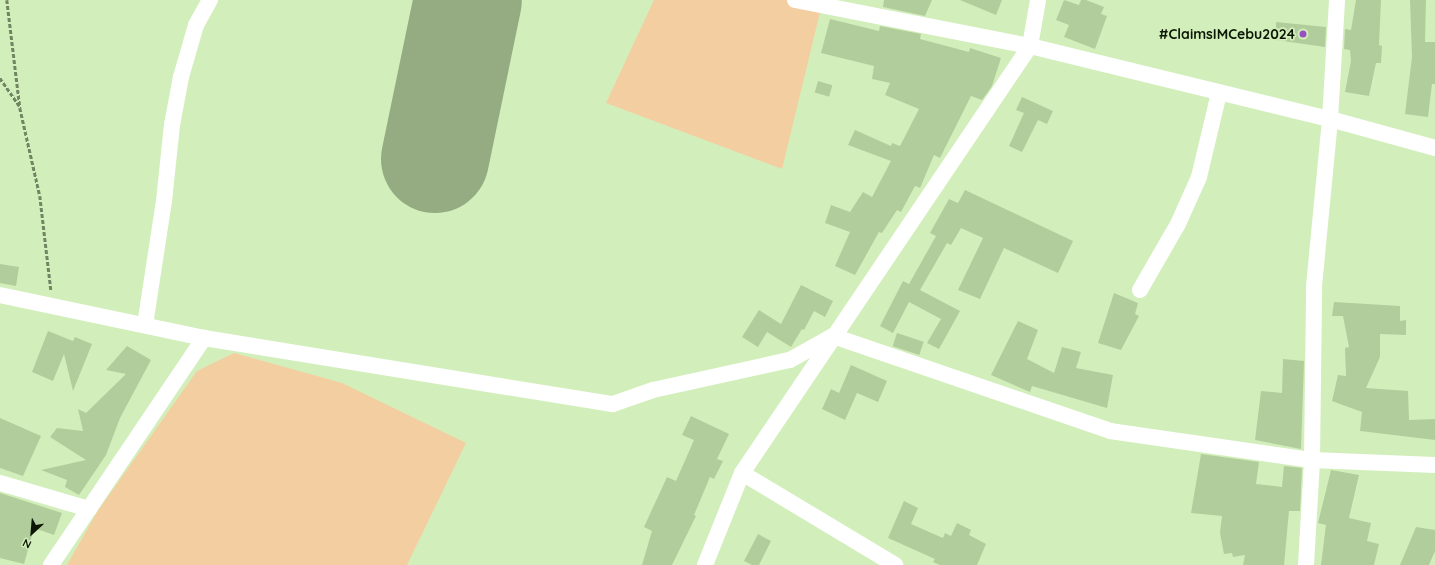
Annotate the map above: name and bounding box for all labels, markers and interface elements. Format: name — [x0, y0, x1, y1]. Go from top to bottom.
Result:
place label: #ClaimsIMCebu2024 — [1159, 26, 1295, 42]
marker: #ClaimsIMCebu2024 — [1298, 29, 1308, 39]
north arrow — [12, 513, 52, 553]
text: N — [20, 536, 33, 552]

